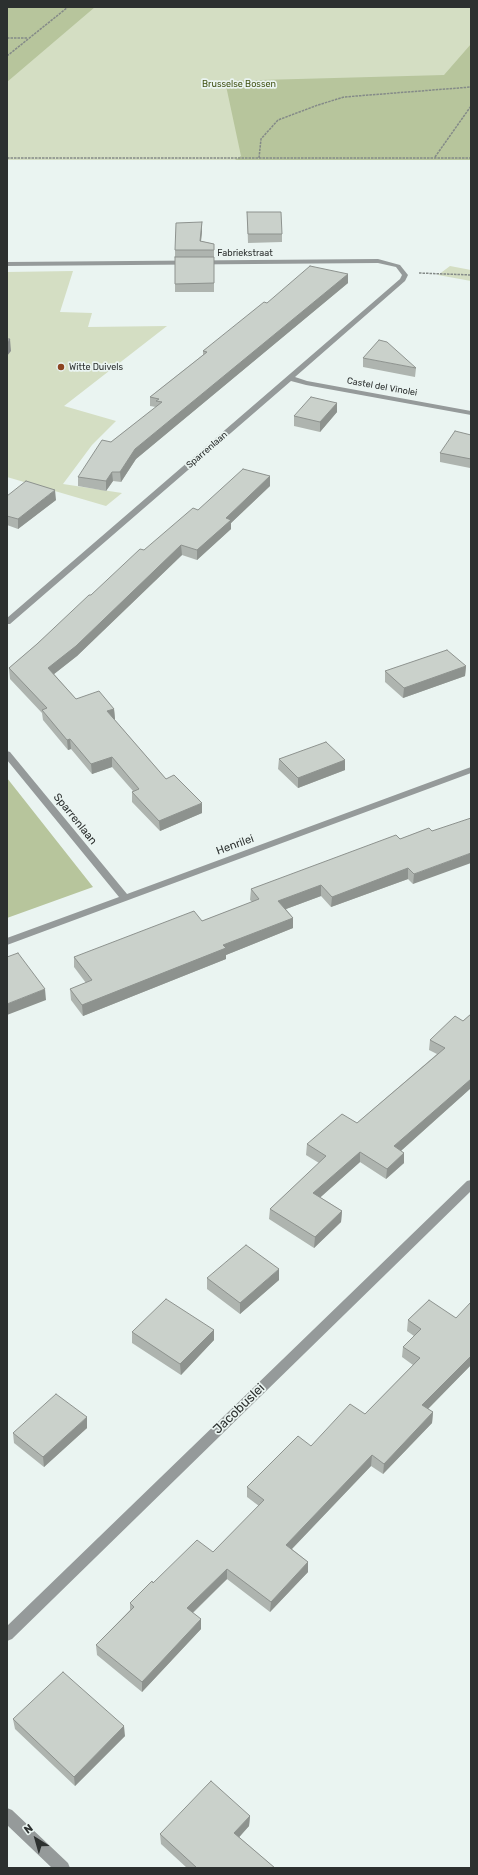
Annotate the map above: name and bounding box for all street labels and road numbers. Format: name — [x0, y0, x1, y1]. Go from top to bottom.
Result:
street label: Fabriekstraat — [217, 248, 273, 258]
street label: Castel del Vinolei — [346, 375, 418, 399]
street label: Sparrenlaan — [184, 429, 230, 471]
street label: Sparrenlaan — [50, 791, 100, 847]
street label: Henrilei — [214, 832, 256, 858]
street label: Jacobuslei — [210, 1381, 268, 1437]

